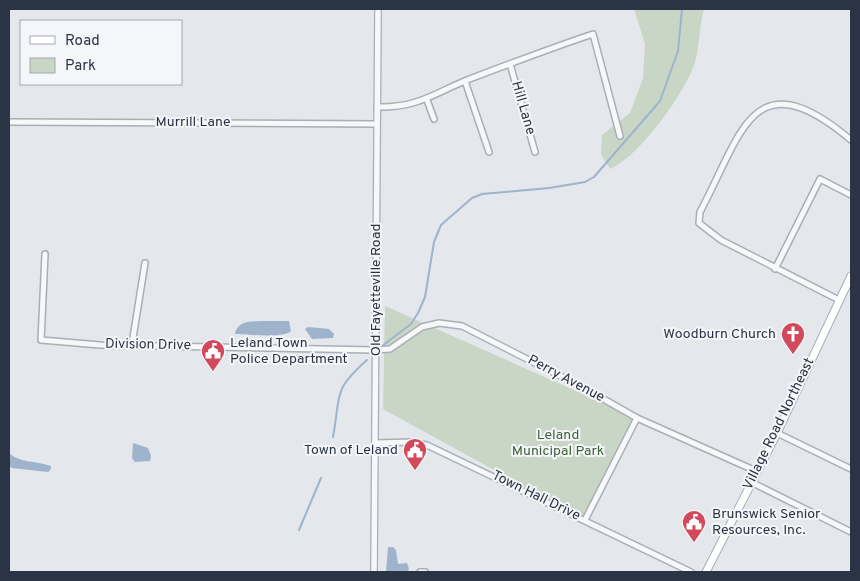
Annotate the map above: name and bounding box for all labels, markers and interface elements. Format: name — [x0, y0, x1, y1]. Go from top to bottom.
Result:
legend — [20, 20, 182, 85]
text: Road — [65, 32, 100, 51]
text: Park — [65, 57, 96, 76]
street label: Hill Lane — [507, 79, 539, 137]
street label: Murrill Lane — [155, 114, 231, 131]
street label: Old Fayetteville Road — [368, 224, 385, 356]
church icon: Woodburn Church — [780, 321, 806, 355]
place label: Woodburn Church — [663, 326, 776, 343]
place label: Leland Town Police Department — [230, 335, 348, 368]
street label: Division Drive — [105, 336, 191, 354]
public building icon: Leland Town Police Department — [200, 338, 226, 372]
street label: Perry Avenue — [525, 352, 607, 406]
street label: Village Road Northeast — [740, 355, 818, 493]
park label: Leland Municipal Park — [512, 427, 604, 460]
public building icon: Town of Leland — [402, 437, 428, 471]
place label: Town of Leland — [304, 442, 398, 459]
street label: Town Hall Drive — [489, 467, 583, 525]
place label: Brunswick Senior Resources, Inc. — [712, 506, 821, 539]
public building icon: Brunswick Senior Resources, Inc. — [681, 509, 707, 543]

